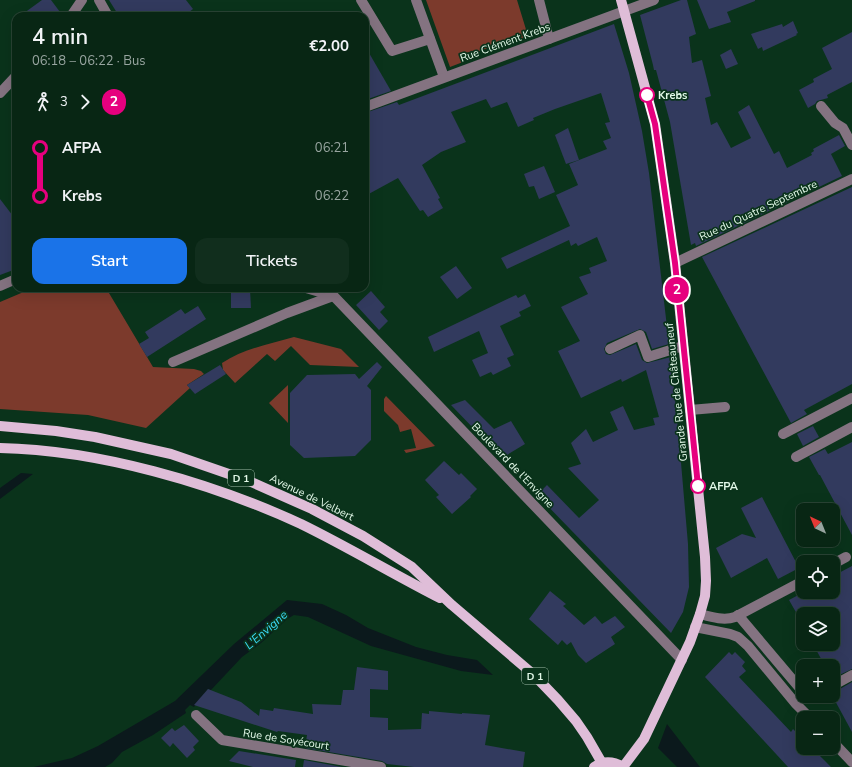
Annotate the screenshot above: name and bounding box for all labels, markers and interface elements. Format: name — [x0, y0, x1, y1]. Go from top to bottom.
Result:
street label: Rue Clément Krebs — [458, 19, 552, 66]
text: 4 min — [32, 22, 88, 52]
text: €2.00 — [309, 36, 349, 56]
text: 06:18 – 06:22 · Bus — [32, 52, 146, 70]
marker: Krebs — [639, 87, 655, 103]
place label: Krebs — [658, 88, 687, 103]
icon: walk — [32, 91, 54, 113]
icon: forward — [74, 91, 96, 113]
text: 2 — [110, 92, 118, 111]
text: 3 — [60, 93, 68, 111]
text: AFPA — [62, 138, 101, 158]
text: 06:21 — [315, 139, 349, 157]
street label: Rue du Quatre Septembre — [697, 176, 820, 244]
text: Krebs — [62, 186, 102, 206]
text: 06:22 — [315, 187, 349, 205]
button: Start — [32, 238, 187, 284]
button: Tickets — [195, 238, 349, 284]
line badge: 2 — [664, 277, 690, 303]
text: 2 — [673, 280, 681, 299]
street label: Grande Rue de Châteauneuf — [662, 322, 691, 462]
street label: Boulevard de l'Envigne — [468, 420, 557, 511]
road number: D 1 — [228, 470, 254, 486]
street label: Avenue de Velbert — [267, 471, 356, 524]
marker: AFPA — [690, 478, 706, 494]
place label: AFPA — [709, 479, 739, 494]
north arrow — [796, 503, 840, 547]
map controls — [796, 503, 840, 755]
button: locate — [796, 555, 840, 599]
water label: L'Envigne — [241, 606, 291, 653]
button: layers — [796, 607, 840, 651]
button: + — [796, 659, 840, 703]
road number: D 1 — [522, 668, 548, 684]
button: − — [796, 711, 840, 755]
street label: Rue de Soyécourt — [242, 725, 330, 754]

